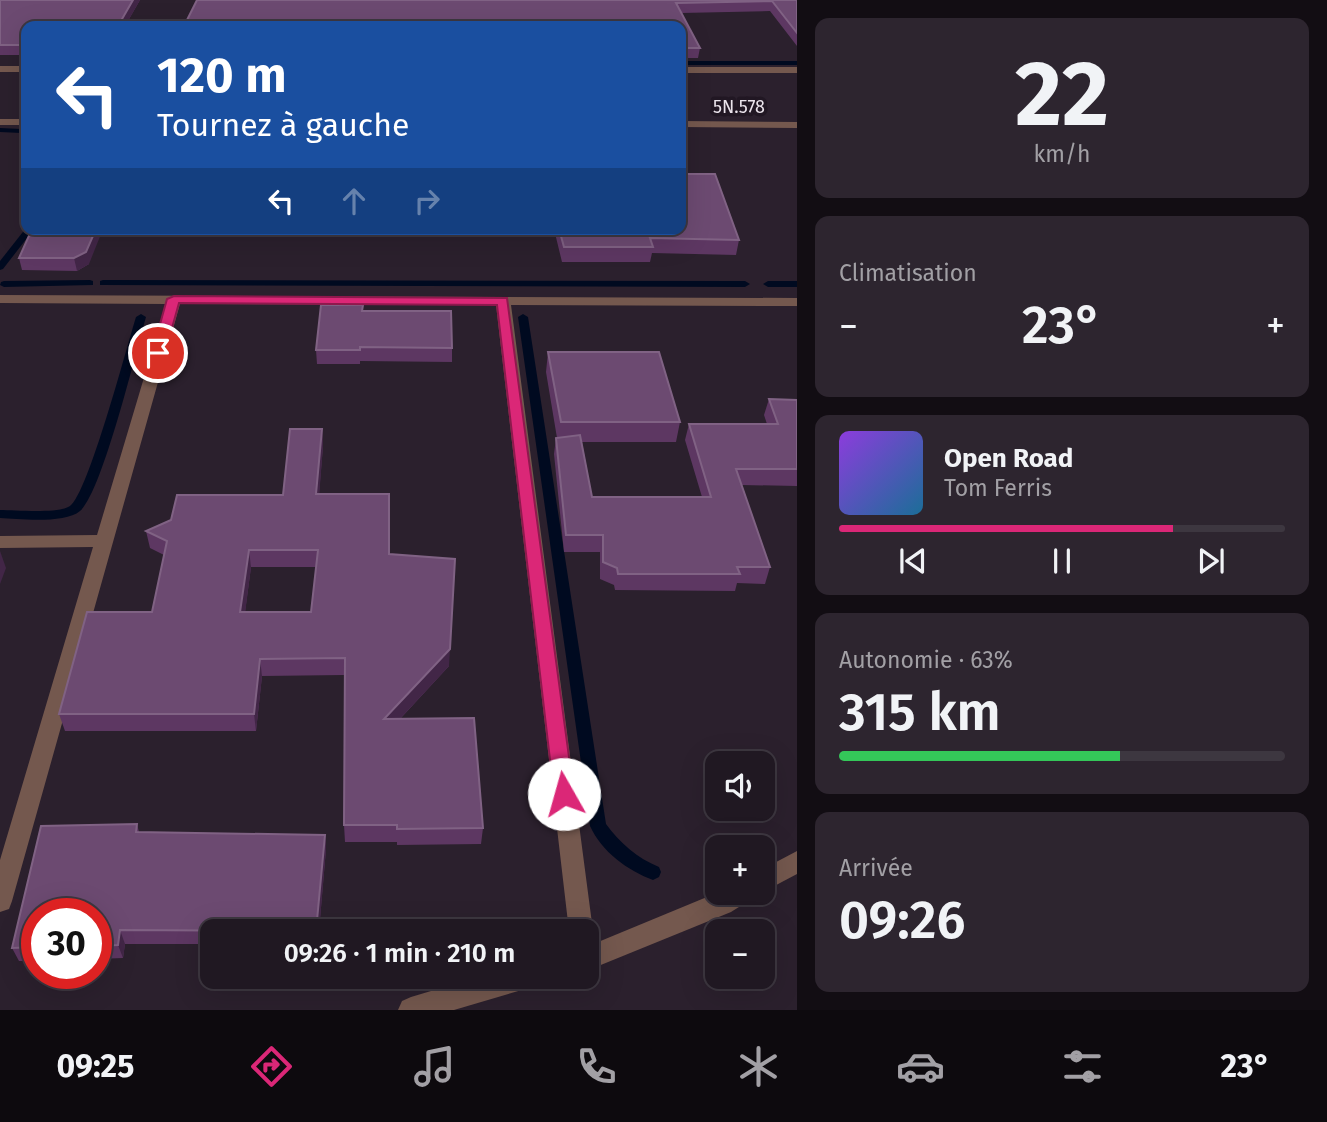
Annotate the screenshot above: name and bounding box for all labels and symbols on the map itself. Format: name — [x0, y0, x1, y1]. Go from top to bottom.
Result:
street label: 5N.578 — [713, 96, 765, 118]
pin — [128, 323, 188, 383]
position arrow — [527, 757, 601, 831]
speed limit sign: 30 — [21, 898, 112, 989]

